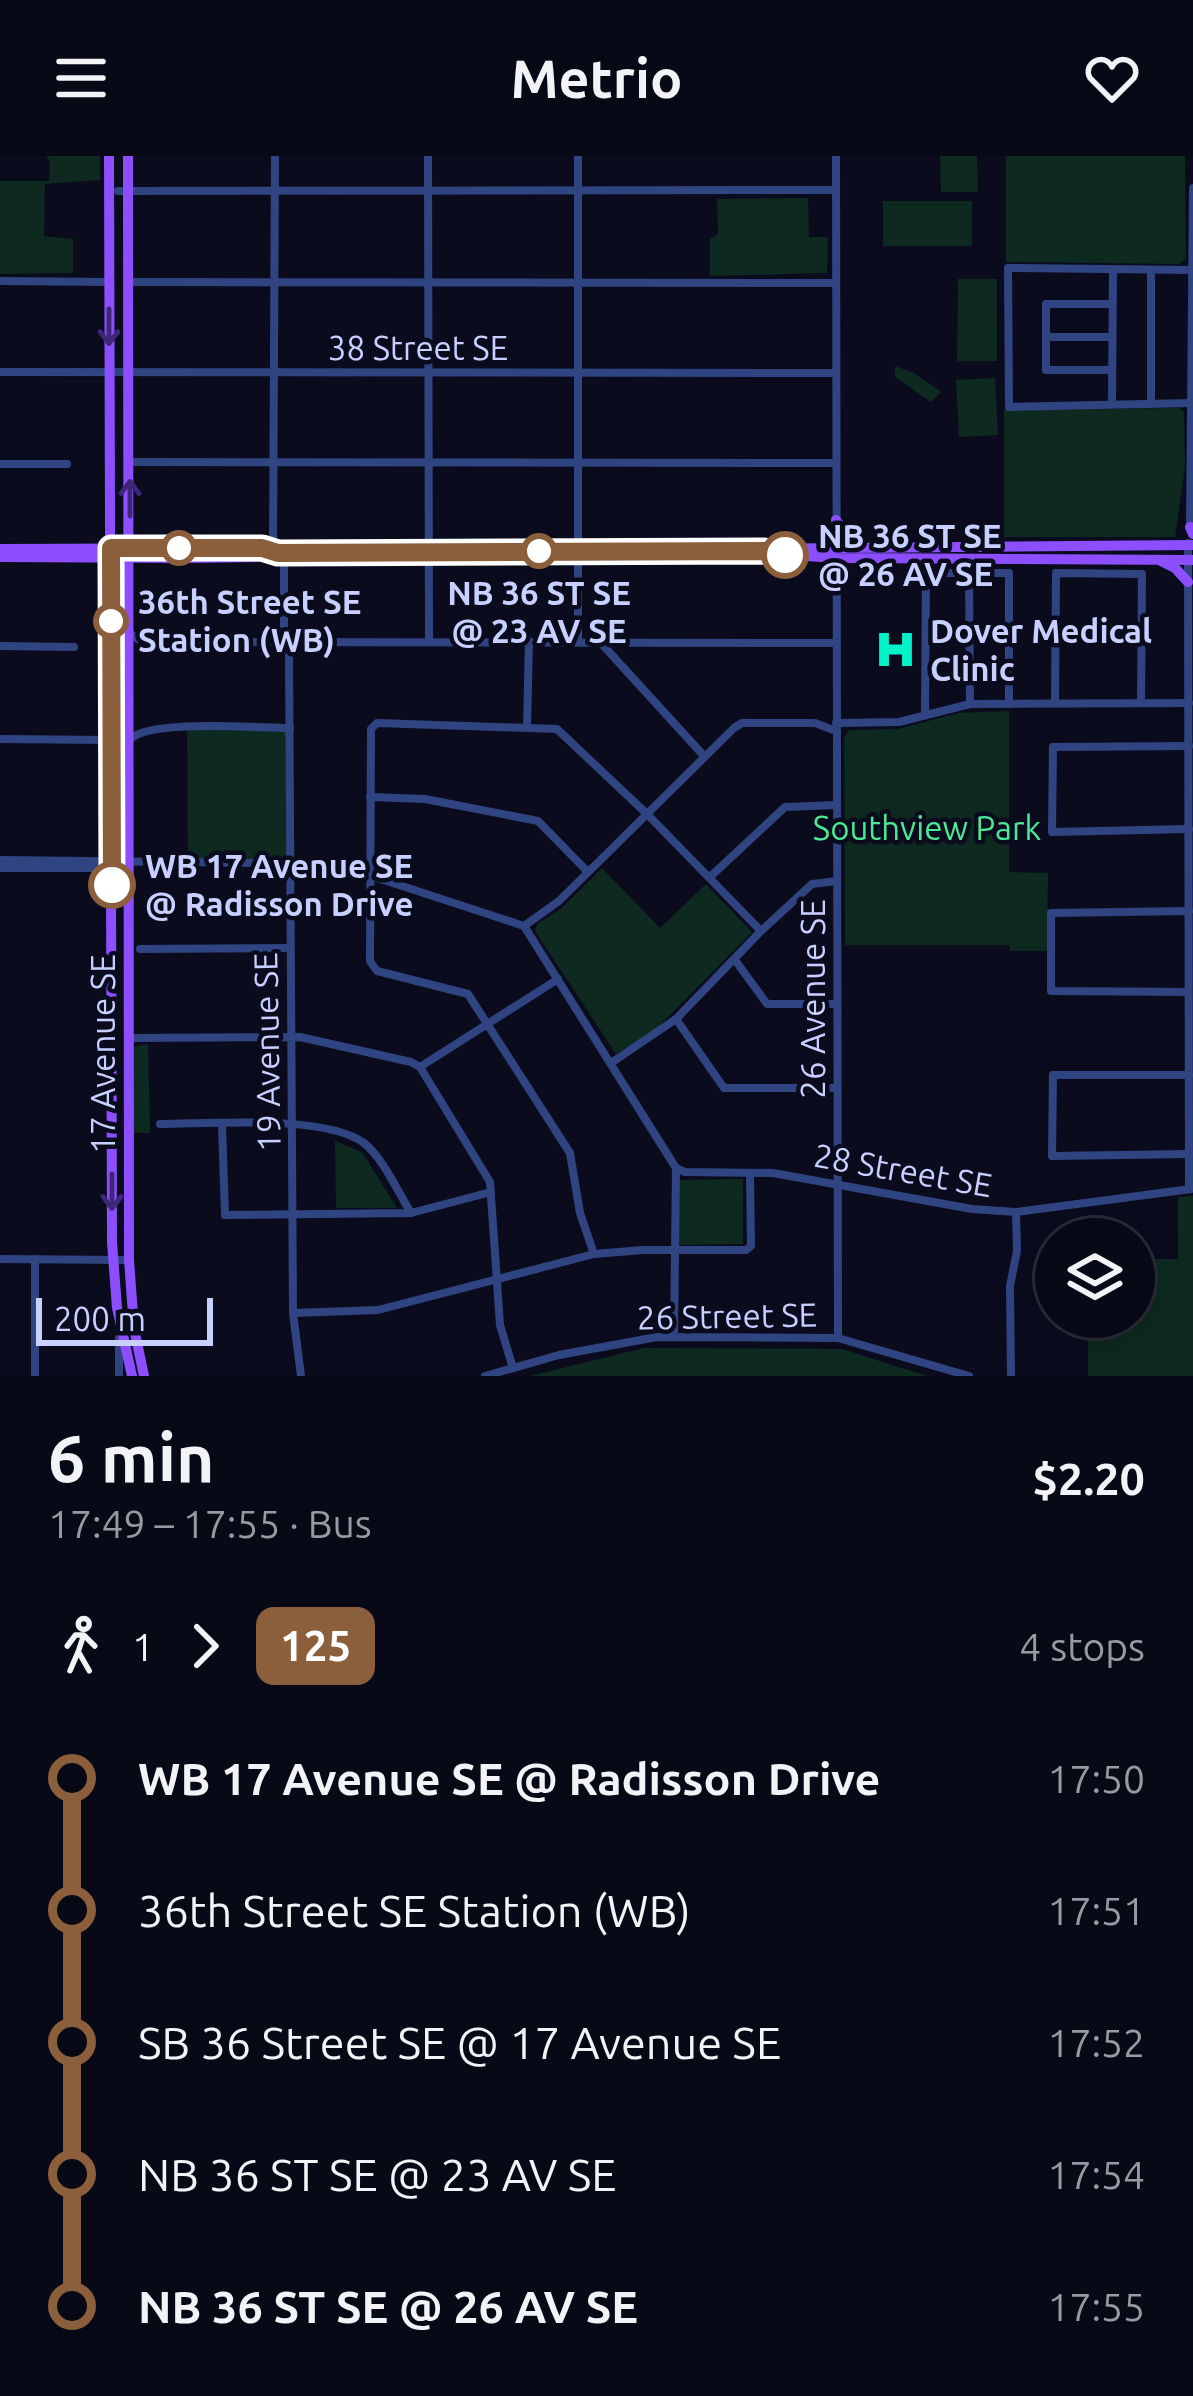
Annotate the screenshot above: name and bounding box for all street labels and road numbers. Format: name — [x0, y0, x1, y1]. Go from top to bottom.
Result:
street label: 38 Street SE — [328, 329, 508, 366]
street label: 26 Avenue SE — [794, 899, 831, 1099]
street label: 19 Avenue SE — [246, 952, 287, 1152]
street label: 17 Avenue SE — [84, 954, 121, 1154]
street label: 28 Street SE — [811, 1136, 995, 1203]
street label: 26 Street SE — [637, 1295, 817, 1336]

